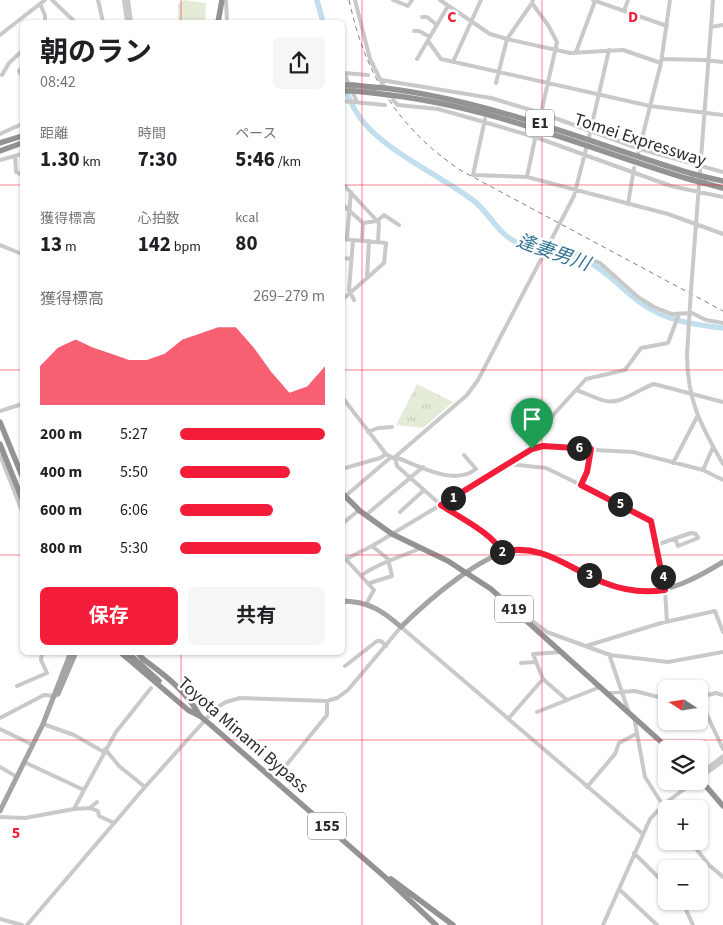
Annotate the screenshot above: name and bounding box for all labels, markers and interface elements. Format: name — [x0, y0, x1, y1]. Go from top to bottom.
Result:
text: C — [447, 6, 457, 28]
text: D — [628, 6, 638, 28]
text: 朝のラン — [40, 32, 152, 72]
button: share — [273, 37, 325, 89]
text: 08:42 — [40, 71, 76, 93]
street label: Tomei Expressway — [571, 107, 710, 173]
road number: E1 — [526, 110, 554, 136]
text: 距離 — [40, 124, 68, 144]
text: 時間 — [138, 124, 166, 144]
text: ペース — [235, 124, 277, 144]
text: 1.30 — [40, 144, 80, 174]
text: 7:30 — [138, 144, 177, 174]
text: 5:46 — [235, 144, 275, 174]
text: km — [80, 152, 101, 172]
text: /km — [275, 152, 301, 172]
text: kcal — [235, 208, 259, 228]
text: 獲得標高 — [40, 209, 96, 229]
text: 心拍数 — [138, 209, 180, 229]
text: 80 — [235, 228, 258, 258]
water label: 逢妻男川 — [513, 228, 595, 279]
text: 13 — [40, 229, 62, 259]
text: 142 — [138, 229, 171, 259]
text: m — [62, 237, 77, 257]
text: bpm — [171, 237, 201, 257]
text: 269–279 m — [253, 285, 325, 307]
text: 獲得標高 — [40, 288, 104, 310]
pin — [511, 398, 553, 449]
icon: arrive — [518, 405, 546, 433]
text: 200 m — [40, 423, 82, 445]
text: 5:27 — [120, 423, 148, 445]
pin: 6 — [566, 436, 592, 460]
text: 6 — [576, 438, 583, 458]
text: 400 m — [40, 461, 82, 483]
text: 5:50 — [120, 461, 148, 483]
pin: 1 — [440, 486, 466, 510]
text: 1 — [450, 488, 457, 508]
pin: 5 — [608, 492, 632, 516]
text: 5 — [617, 494, 624, 514]
text: 600 m — [40, 499, 82, 521]
text: 6:06 — [120, 499, 148, 521]
text: 800 m — [40, 537, 82, 559]
text: 5:30 — [120, 537, 148, 559]
pin: 2 — [490, 540, 514, 564]
text: 2 — [499, 542, 506, 562]
pin: 3 — [576, 562, 602, 588]
pin: 4 — [650, 564, 676, 590]
text: 3 — [586, 565, 593, 585]
text: 4 — [660, 567, 667, 587]
button: 保存 — [40, 587, 178, 645]
button: 共有 — [188, 587, 325, 645]
road number: 419 — [495, 596, 533, 622]
street label: Toyota Minami Bypass — [172, 671, 314, 799]
north arrow — [658, 680, 708, 730]
map controls — [658, 680, 708, 910]
button: layers — [658, 740, 708, 790]
button: + — [658, 800, 708, 850]
road number: 155 — [308, 812, 346, 839]
text: 5 — [12, 822, 20, 844]
button: − — [658, 860, 708, 910]

